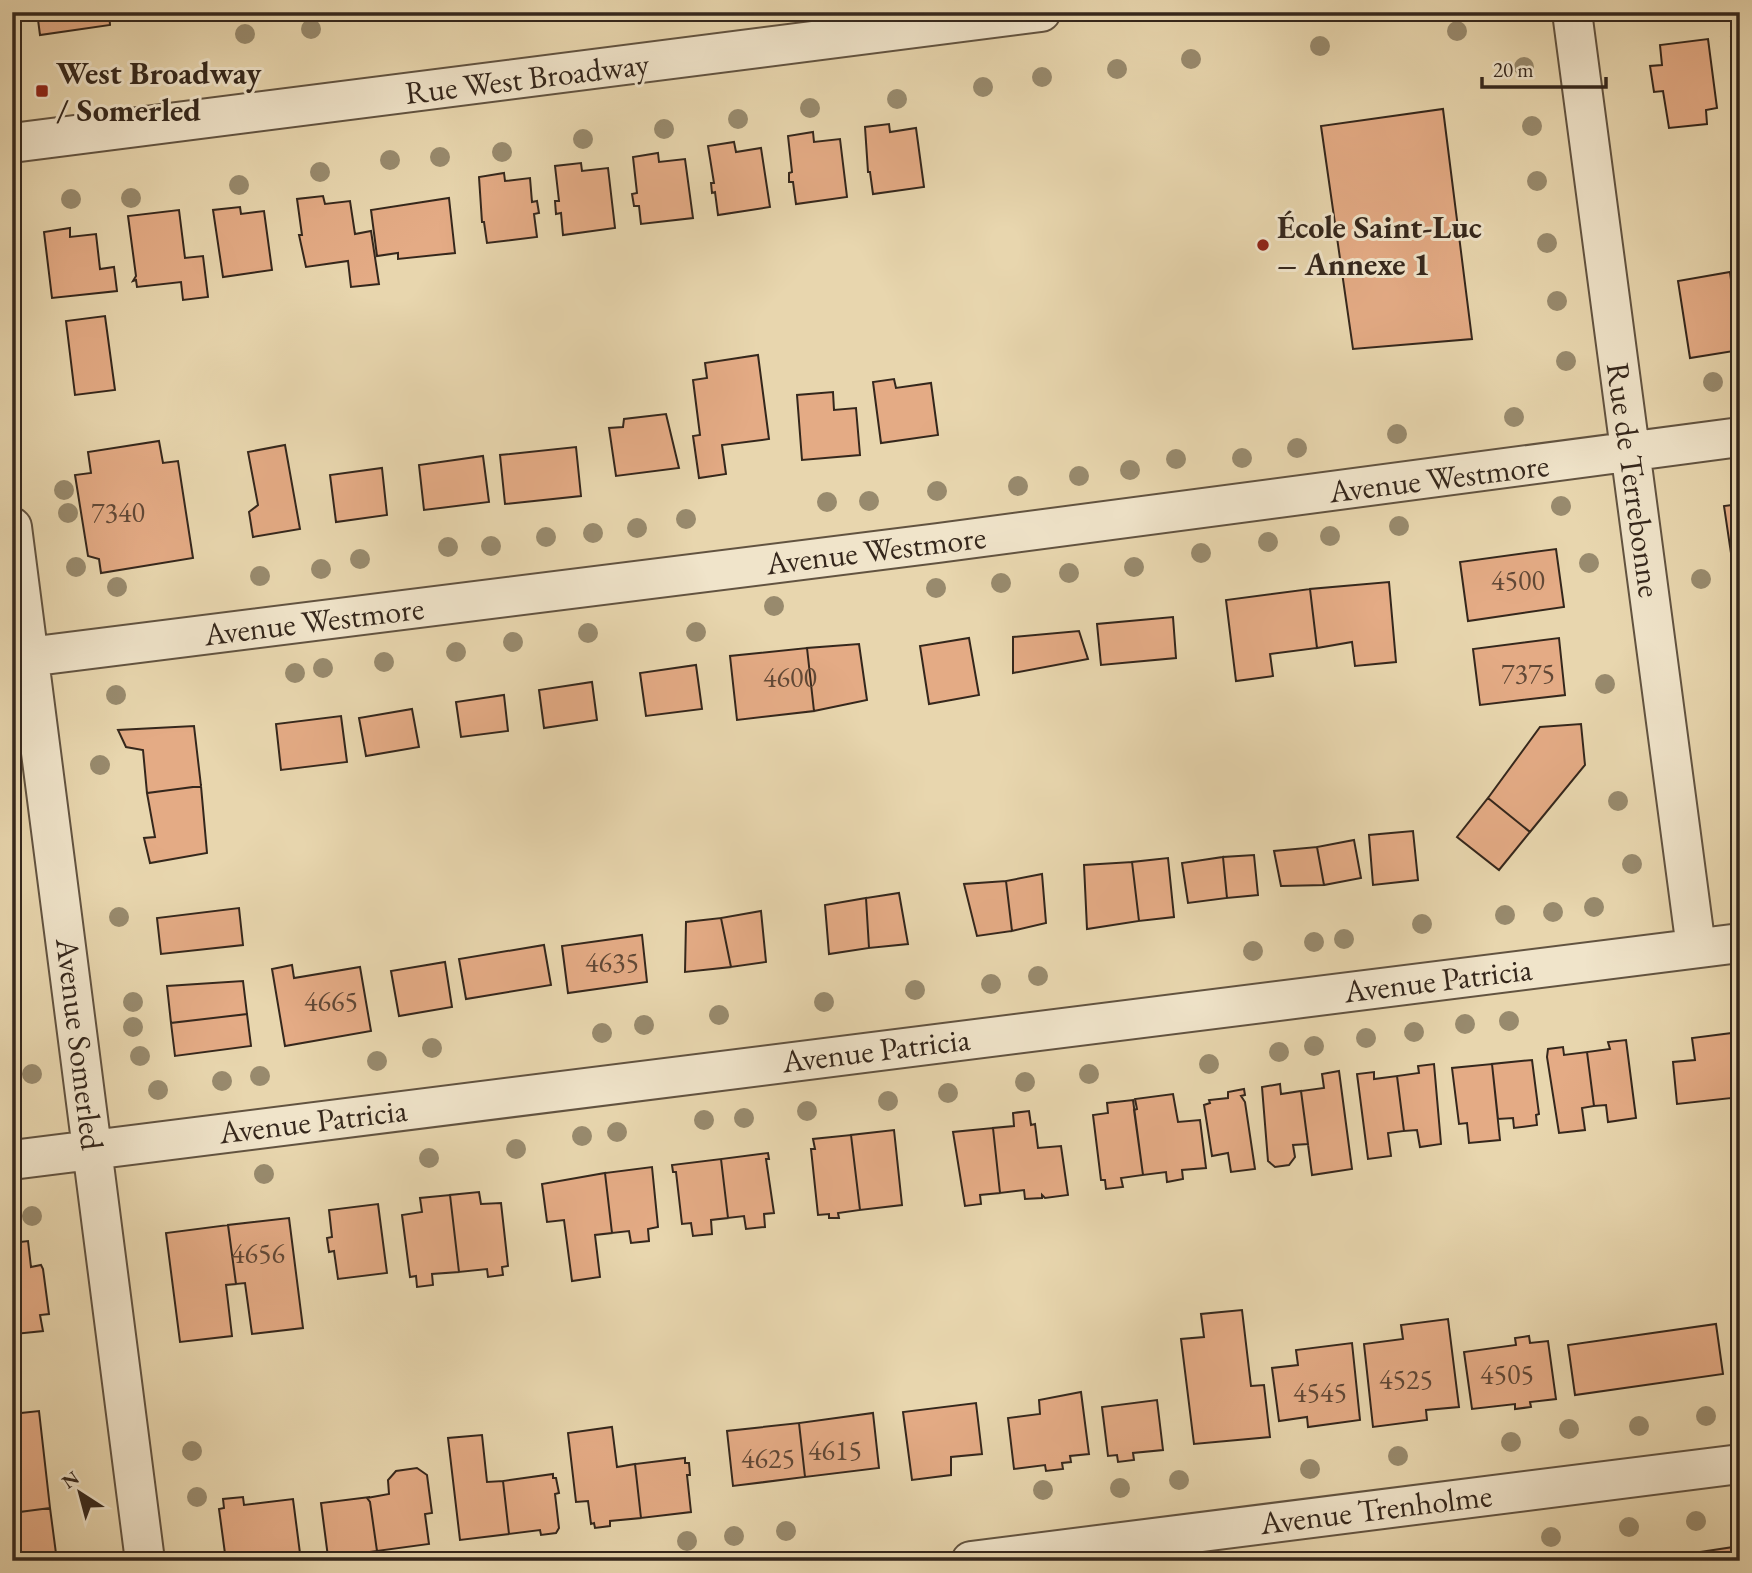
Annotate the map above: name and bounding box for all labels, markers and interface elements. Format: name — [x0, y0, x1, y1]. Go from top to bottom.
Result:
street label: Rue West Broadway — [403, 42, 652, 114]
scale bar — [1482, 46, 1607, 90]
place label: West Broadway / Somerled — [56, 52, 262, 131]
text: 20 m — [1493, 56, 1534, 83]
marker: West Broadway / Somerled — [34, 83, 50, 99]
place label: École Saint-Luc – Annexe 1 — [1277, 206, 1482, 285]
marker: École Saint-Luc – Annexe 1 — [1255, 237, 1271, 253]
street label: Rue de Terrebonne — [1597, 360, 1671, 600]
street label: Avenue Westmore — [1326, 444, 1551, 512]
house number: 7340 — [91, 494, 145, 530]
street label: Avenue Westmore — [763, 516, 988, 584]
house number: 4500 — [1491, 562, 1545, 598]
street label: Avenue Westmore — [201, 587, 426, 655]
house number: 7375 — [1501, 655, 1555, 691]
house number: 4600 — [763, 659, 817, 695]
street label: Avenue Somerled — [46, 935, 114, 1153]
house number: 4635 — [585, 944, 639, 980]
street label: Avenue Patricia — [1341, 948, 1535, 1012]
house number: 4665 — [304, 983, 358, 1019]
street label: Avenue Patricia — [779, 1018, 973, 1082]
street label: Avenue Patricia — [216, 1089, 410, 1153]
house number: 4656 — [231, 1235, 285, 1271]
house number: 4505 — [1480, 1356, 1534, 1392]
house number: 4525 — [1379, 1361, 1433, 1397]
house number: 4545 — [1293, 1374, 1347, 1410]
house number: 4615 — [808, 1432, 862, 1468]
house number: 4625 — [741, 1440, 795, 1476]
north arrow — [46, 1458, 116, 1528]
text: N — [57, 1465, 84, 1494]
street label: Avenue Trenholme — [1257, 1474, 1494, 1544]

